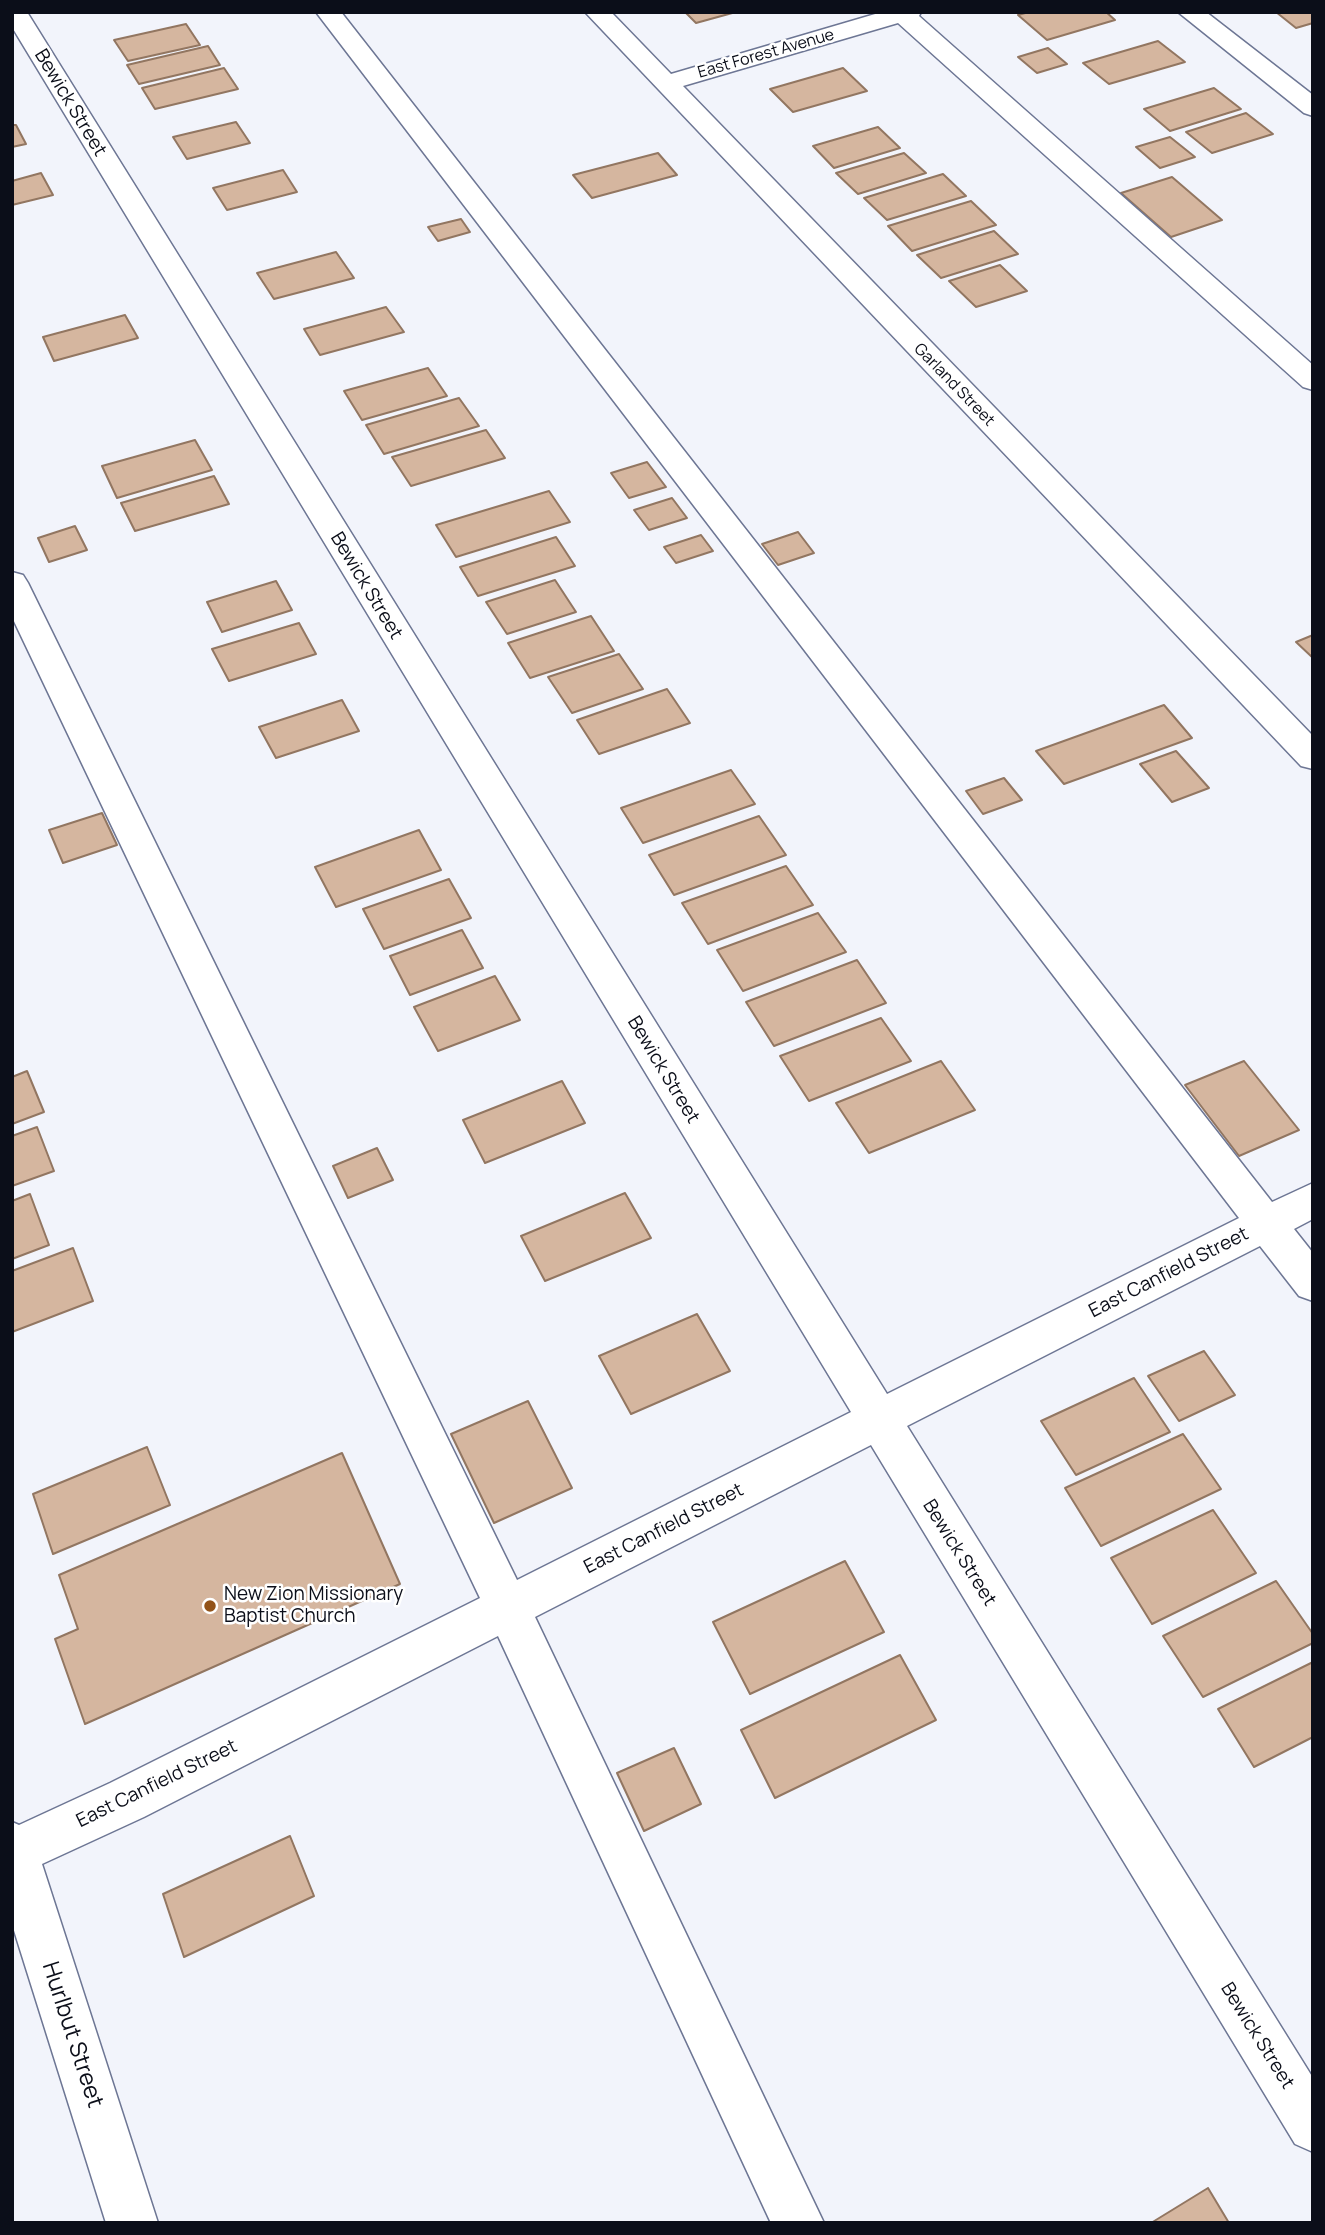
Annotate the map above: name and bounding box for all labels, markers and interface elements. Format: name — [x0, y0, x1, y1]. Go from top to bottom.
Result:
street label: East Forest Avenue — [696, 25, 836, 83]
street label: Bewick Street — [29, 45, 111, 161]
street label: Garland Street — [910, 340, 998, 430]
street label: Bewick Street — [325, 528, 407, 644]
street label: Bewick Street — [622, 1012, 704, 1128]
street label: East Canfield Street — [1085, 1223, 1253, 1323]
street label: East Canfield Street — [580, 1479, 748, 1579]
street label: Bewick Street — [917, 1496, 1001, 1610]
place label: New Zion Missionary Baptist Church — [224, 1584, 403, 1628]
marker: New Zion Missionary Baptist Church — [202, 1598, 218, 1614]
street label: East Canfield Street — [73, 1735, 241, 1833]
street label: Hurlbut Street — [35, 1959, 109, 2111]
street label: Bewick Street — [1215, 1979, 1299, 2093]

